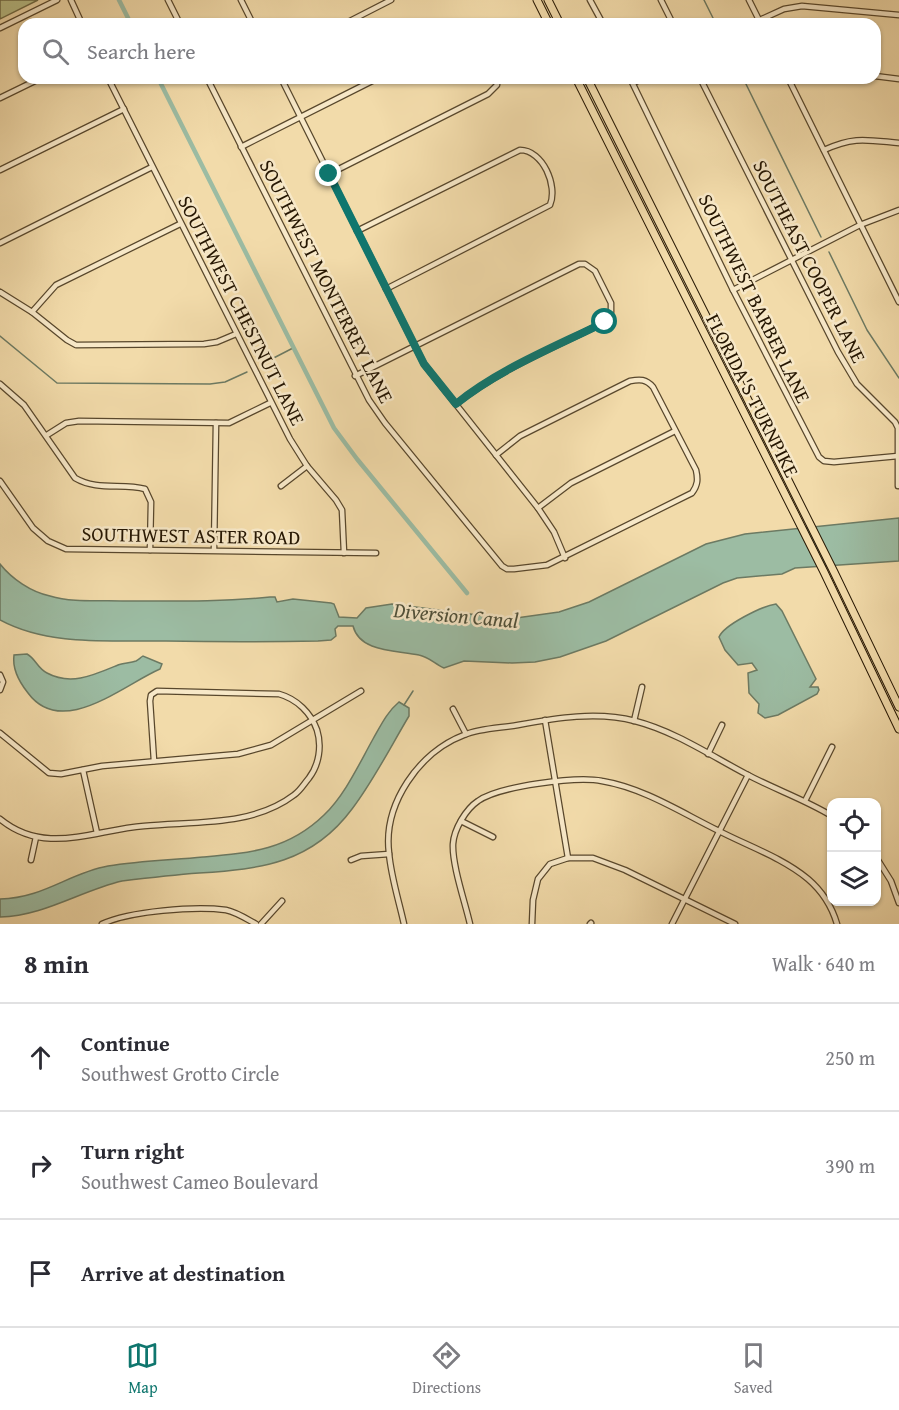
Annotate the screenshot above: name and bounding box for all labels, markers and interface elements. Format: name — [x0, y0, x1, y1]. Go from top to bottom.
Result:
search box — [18, 18, 881, 84]
icon: search — [39, 35, 72, 68]
text: Search here — [87, 35, 196, 67]
street label: SOUTHWEST MONTERREY LANE — [253, 154, 401, 408]
street label: SOUTHEAST COOPER LANE — [746, 155, 874, 367]
route end — [315, 160, 341, 186]
street label: SOUTHWEST BARBER LANE — [692, 189, 818, 407]
street label: SOUTHWEST CHESTNUT LANE — [171, 190, 313, 430]
route start — [591, 308, 617, 334]
street label: FLORIDA'S TURNPIKE — [699, 308, 807, 482]
street label: SOUTHWEST ASTER ROAD — [81, 519, 301, 551]
water label: Diversion Canal — [391, 594, 520, 636]
map controls — [827, 798, 881, 906]
button: locate — [827, 798, 881, 852]
button: layers — [827, 852, 881, 906]
text: 8 min — [24, 944, 89, 983]
text: Walk · 640 m — [772, 949, 875, 978]
text: Continue — [81, 1027, 170, 1059]
icon: ahead — [24, 1041, 57, 1074]
text: 250 m — [825, 1043, 875, 1072]
text: Southwest Grotto Circle — [81, 1059, 279, 1088]
text: Turn right — [81, 1135, 184, 1167]
icon: right — [24, 1149, 57, 1182]
text: 390 m — [825, 1151, 875, 1180]
text: Southwest Cameo Boulevard — [81, 1167, 318, 1196]
icon: arrive — [24, 1257, 57, 1290]
text: Arrive at destination — [81, 1257, 285, 1289]
tab: Map — [126, 1339, 159, 1399]
tab: Directions — [412, 1339, 481, 1399]
tab: Saved — [734, 1339, 773, 1399]

